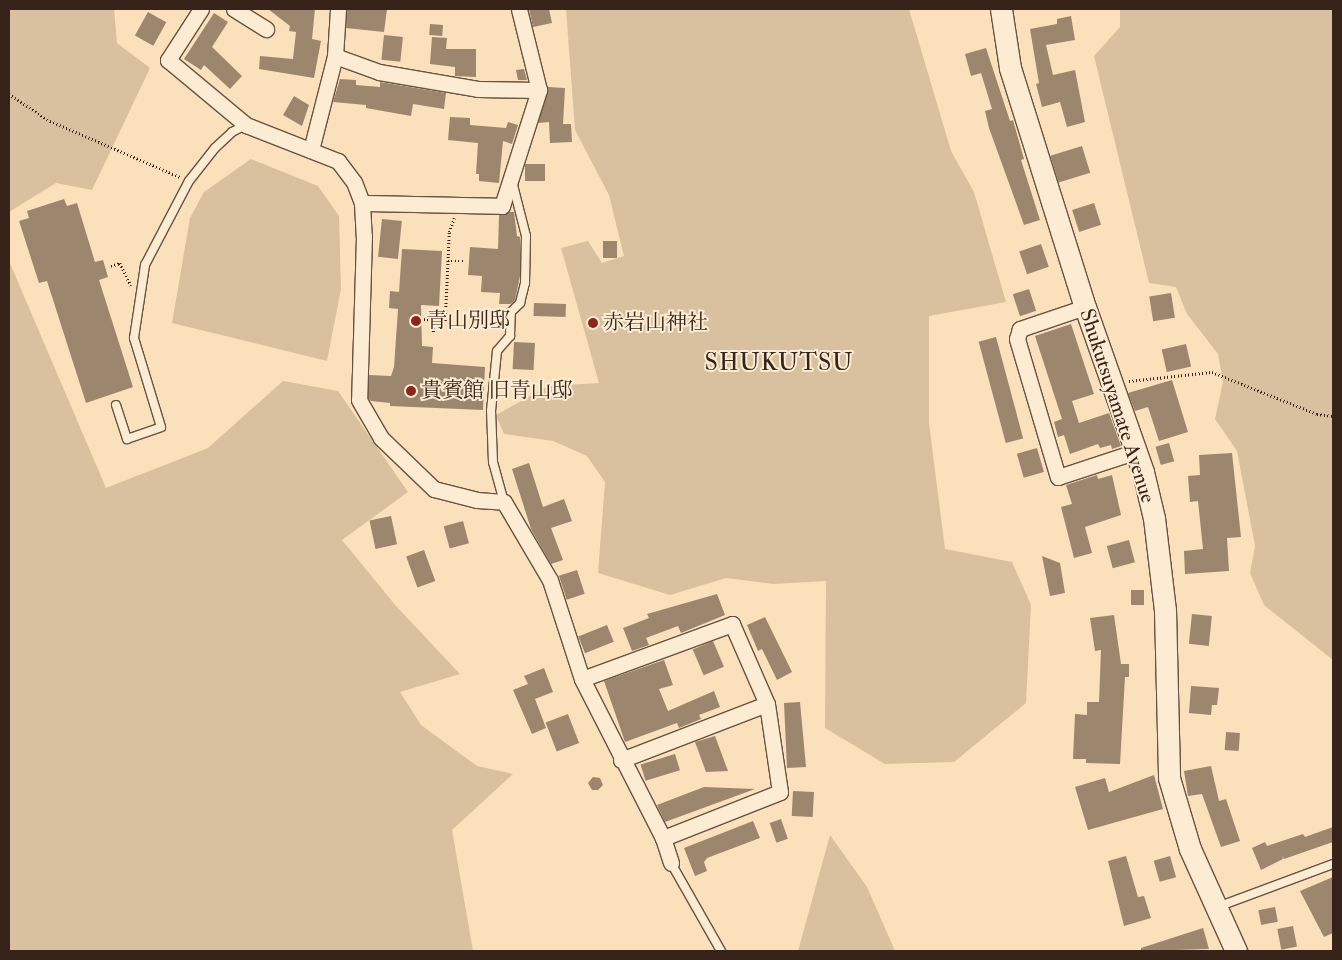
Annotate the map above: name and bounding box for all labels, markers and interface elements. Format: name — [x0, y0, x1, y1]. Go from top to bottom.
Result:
street label: Shukutsuyamate Avenue — [1074, 306, 1160, 506]
place label: 青山別邸 — [426, 308, 510, 334]
place label: 赤岩山神社 — [603, 310, 708, 336]
marker: 青山別邸 — [410, 315, 422, 327]
marker: 赤岩山神社 — [587, 317, 599, 329]
district label: SHUKUTSU — [704, 349, 854, 377]
place label: 貴賓館 旧青山邸 — [421, 378, 572, 404]
marker: 貴賓館 旧青山邸 — [405, 385, 417, 397]

